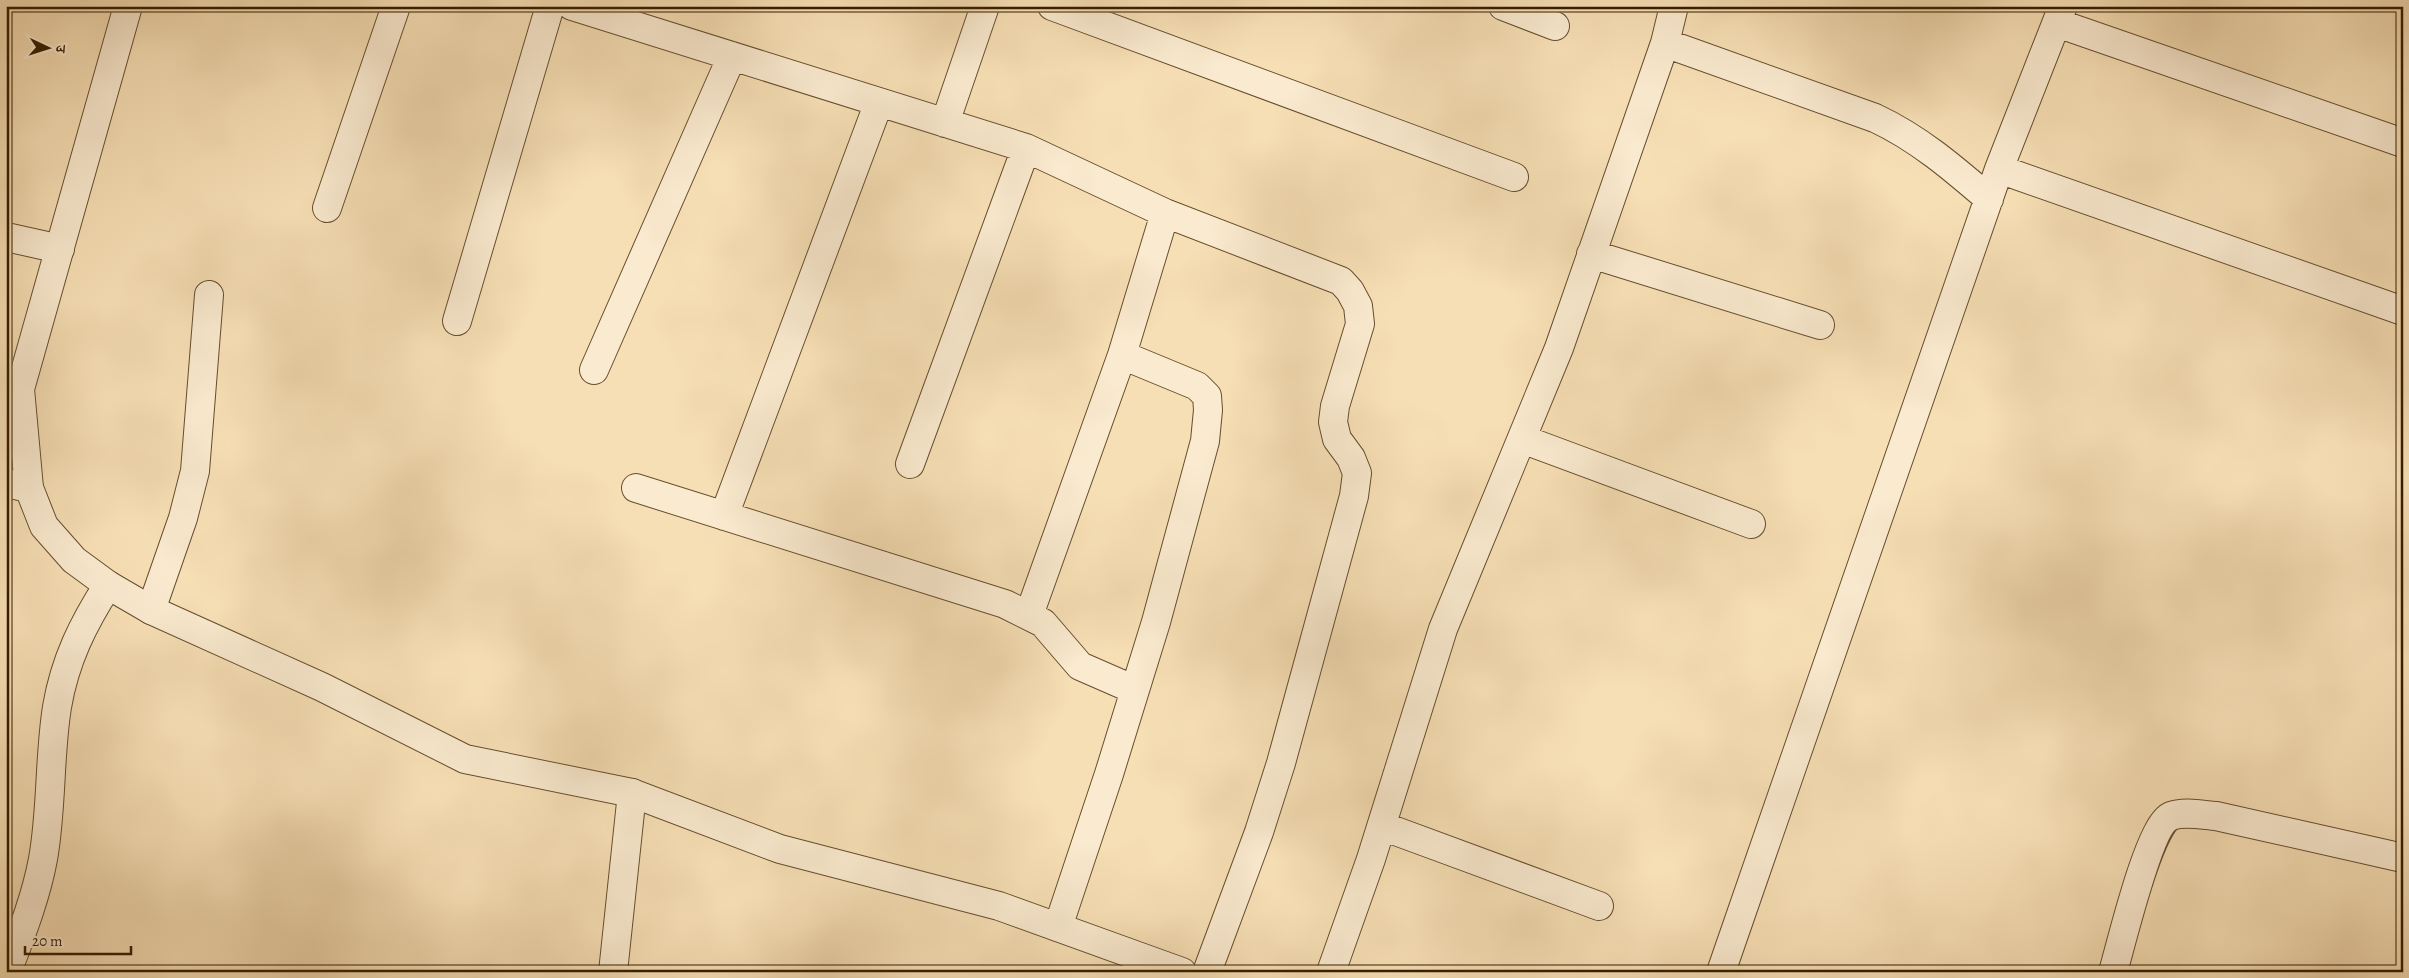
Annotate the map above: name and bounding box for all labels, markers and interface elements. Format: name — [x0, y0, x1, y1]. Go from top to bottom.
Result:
north arrow — [22, 22, 72, 72]
text: उ — [51, 44, 70, 54]
scale bar — [25, 923, 131, 955]
text: 20 m — [32, 931, 63, 951]

